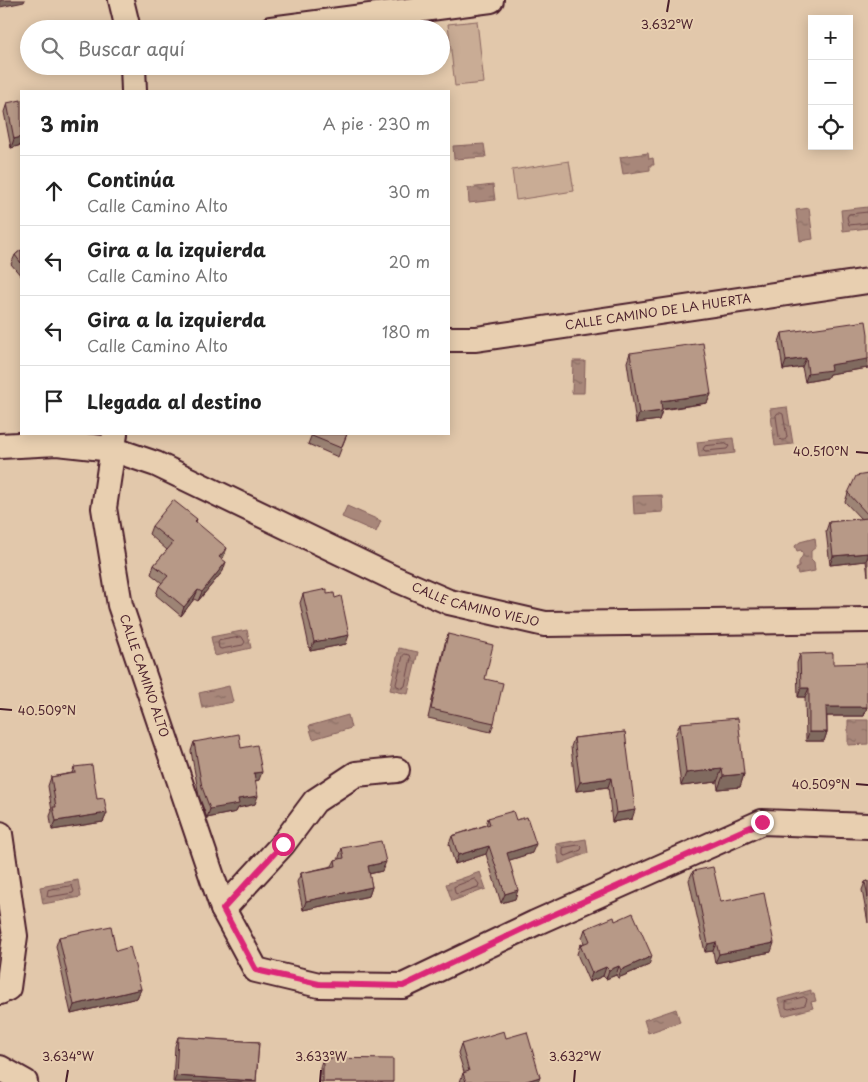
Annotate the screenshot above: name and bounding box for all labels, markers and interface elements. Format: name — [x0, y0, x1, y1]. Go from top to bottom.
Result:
text: 3.632°W — [641, 15, 694, 33]
map controls — [808, 15, 853, 150]
button: + — [808, 15, 853, 60]
search box — [20, 20, 450, 75]
icon: search — [38, 34, 66, 62]
text: Buscar aquí — [78, 34, 185, 62]
button: − — [808, 60, 853, 105]
button: locate — [808, 105, 853, 150]
text: 3 min — [40, 107, 99, 139]
text: A pie · 230 m — [323, 111, 430, 135]
text: Continúa — [87, 165, 175, 193]
icon: ahead — [40, 177, 68, 205]
text: 30 m — [388, 179, 430, 203]
text: Calle Camino Alto — [87, 193, 228, 217]
text: Gira a la izquierda — [87, 235, 266, 263]
icon: left — [40, 247, 68, 275]
text: 20 m — [389, 249, 430, 273]
text: Calle Camino Alto — [87, 263, 228, 287]
street label: CALLE CAMINO DE LA HUERTA — [564, 288, 752, 334]
text: Gira a la izquierda — [87, 305, 266, 333]
icon: left — [40, 317, 68, 345]
text: 180 m — [382, 319, 430, 343]
text: Calle Camino Alto — [87, 333, 228, 357]
icon: arrive — [40, 387, 68, 415]
text: Llegada al destino — [87, 387, 261, 415]
text: 40.510°N — [793, 442, 849, 460]
street label: CALLE CAMINO VIEJO — [409, 577, 541, 630]
street label: CALLE CAMINO ALTO — [116, 612, 174, 740]
text: 40.509°N — [18, 701, 76, 719]
text: 40.509°N — [792, 775, 850, 793]
route end — [751, 811, 774, 834]
route start — [272, 833, 295, 856]
text: 3.634°W — [42, 1047, 95, 1065]
text: 3.633°W — [295, 1047, 348, 1065]
text: 3.632°W — [549, 1047, 602, 1065]

